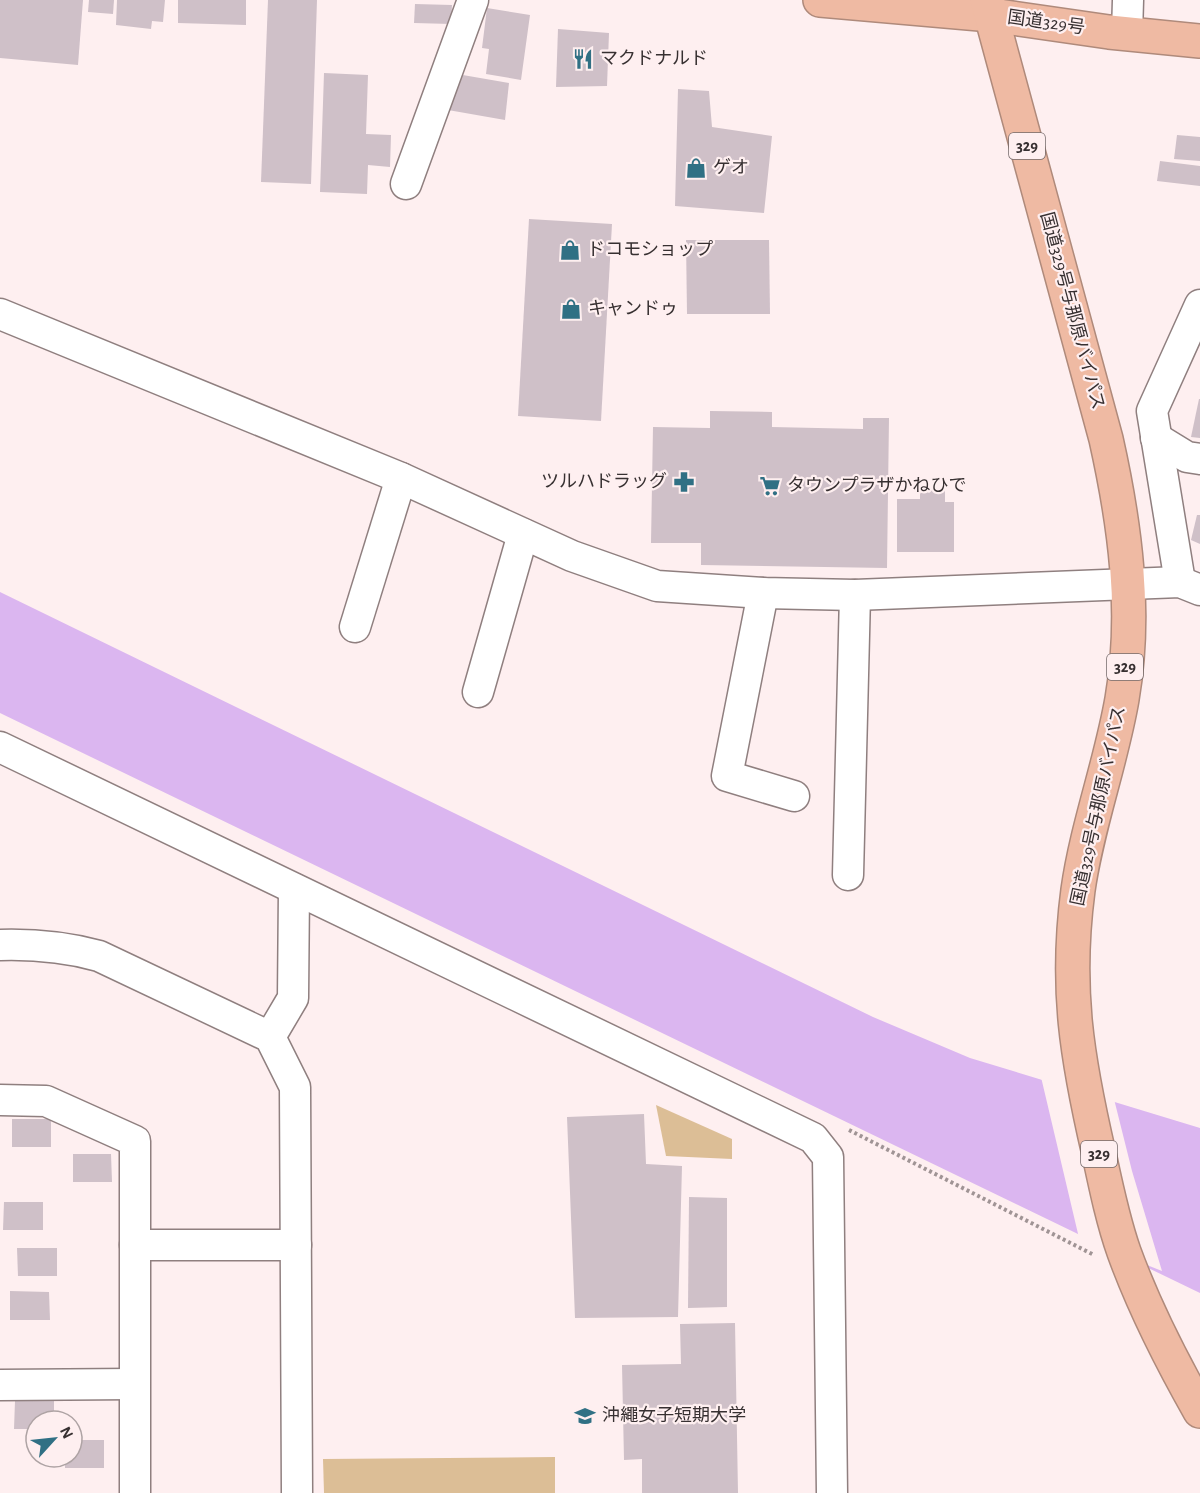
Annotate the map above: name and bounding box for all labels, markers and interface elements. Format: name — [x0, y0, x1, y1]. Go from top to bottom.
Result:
street label: 国道329号 — [1006, 7, 1086, 37]
restaurant icon: マクドナルド — [571, 47, 595, 71]
place label: マクドナルド — [600, 49, 708, 68]
road number: 329 — [1009, 133, 1045, 159]
shop icon: ゲオ — [684, 156, 708, 180]
place label: ゲオ — [713, 158, 749, 177]
street label: 国道329号与那原バイパス — [1037, 210, 1109, 412]
shop icon: ドコモショップ — [558, 238, 582, 262]
place label: ドコモショップ — [587, 240, 713, 259]
shop icon: キャンドゥ — [559, 297, 583, 321]
place label: キャンドゥ — [588, 299, 678, 318]
pharmacy icon: ツルハドラッグ — [672, 470, 696, 494]
place label: ツルハドラッグ — [541, 471, 667, 491]
supermarket icon: タウンプラザかねひで — [758, 474, 782, 498]
place label: タウンプラザかねひで — [787, 476, 966, 495]
road number: 329 — [1107, 654, 1143, 680]
street label: 国道329号与那原バイパス — [1067, 704, 1129, 908]
road number: 329 — [1081, 1141, 1117, 1167]
school or university icon: 沖繩女子短期大学 — [573, 1404, 597, 1428]
place label: 沖繩女子短期大学 — [602, 1405, 746, 1425]
north arrow — [24, 1409, 84, 1469]
text: N — [57, 1424, 76, 1441]

